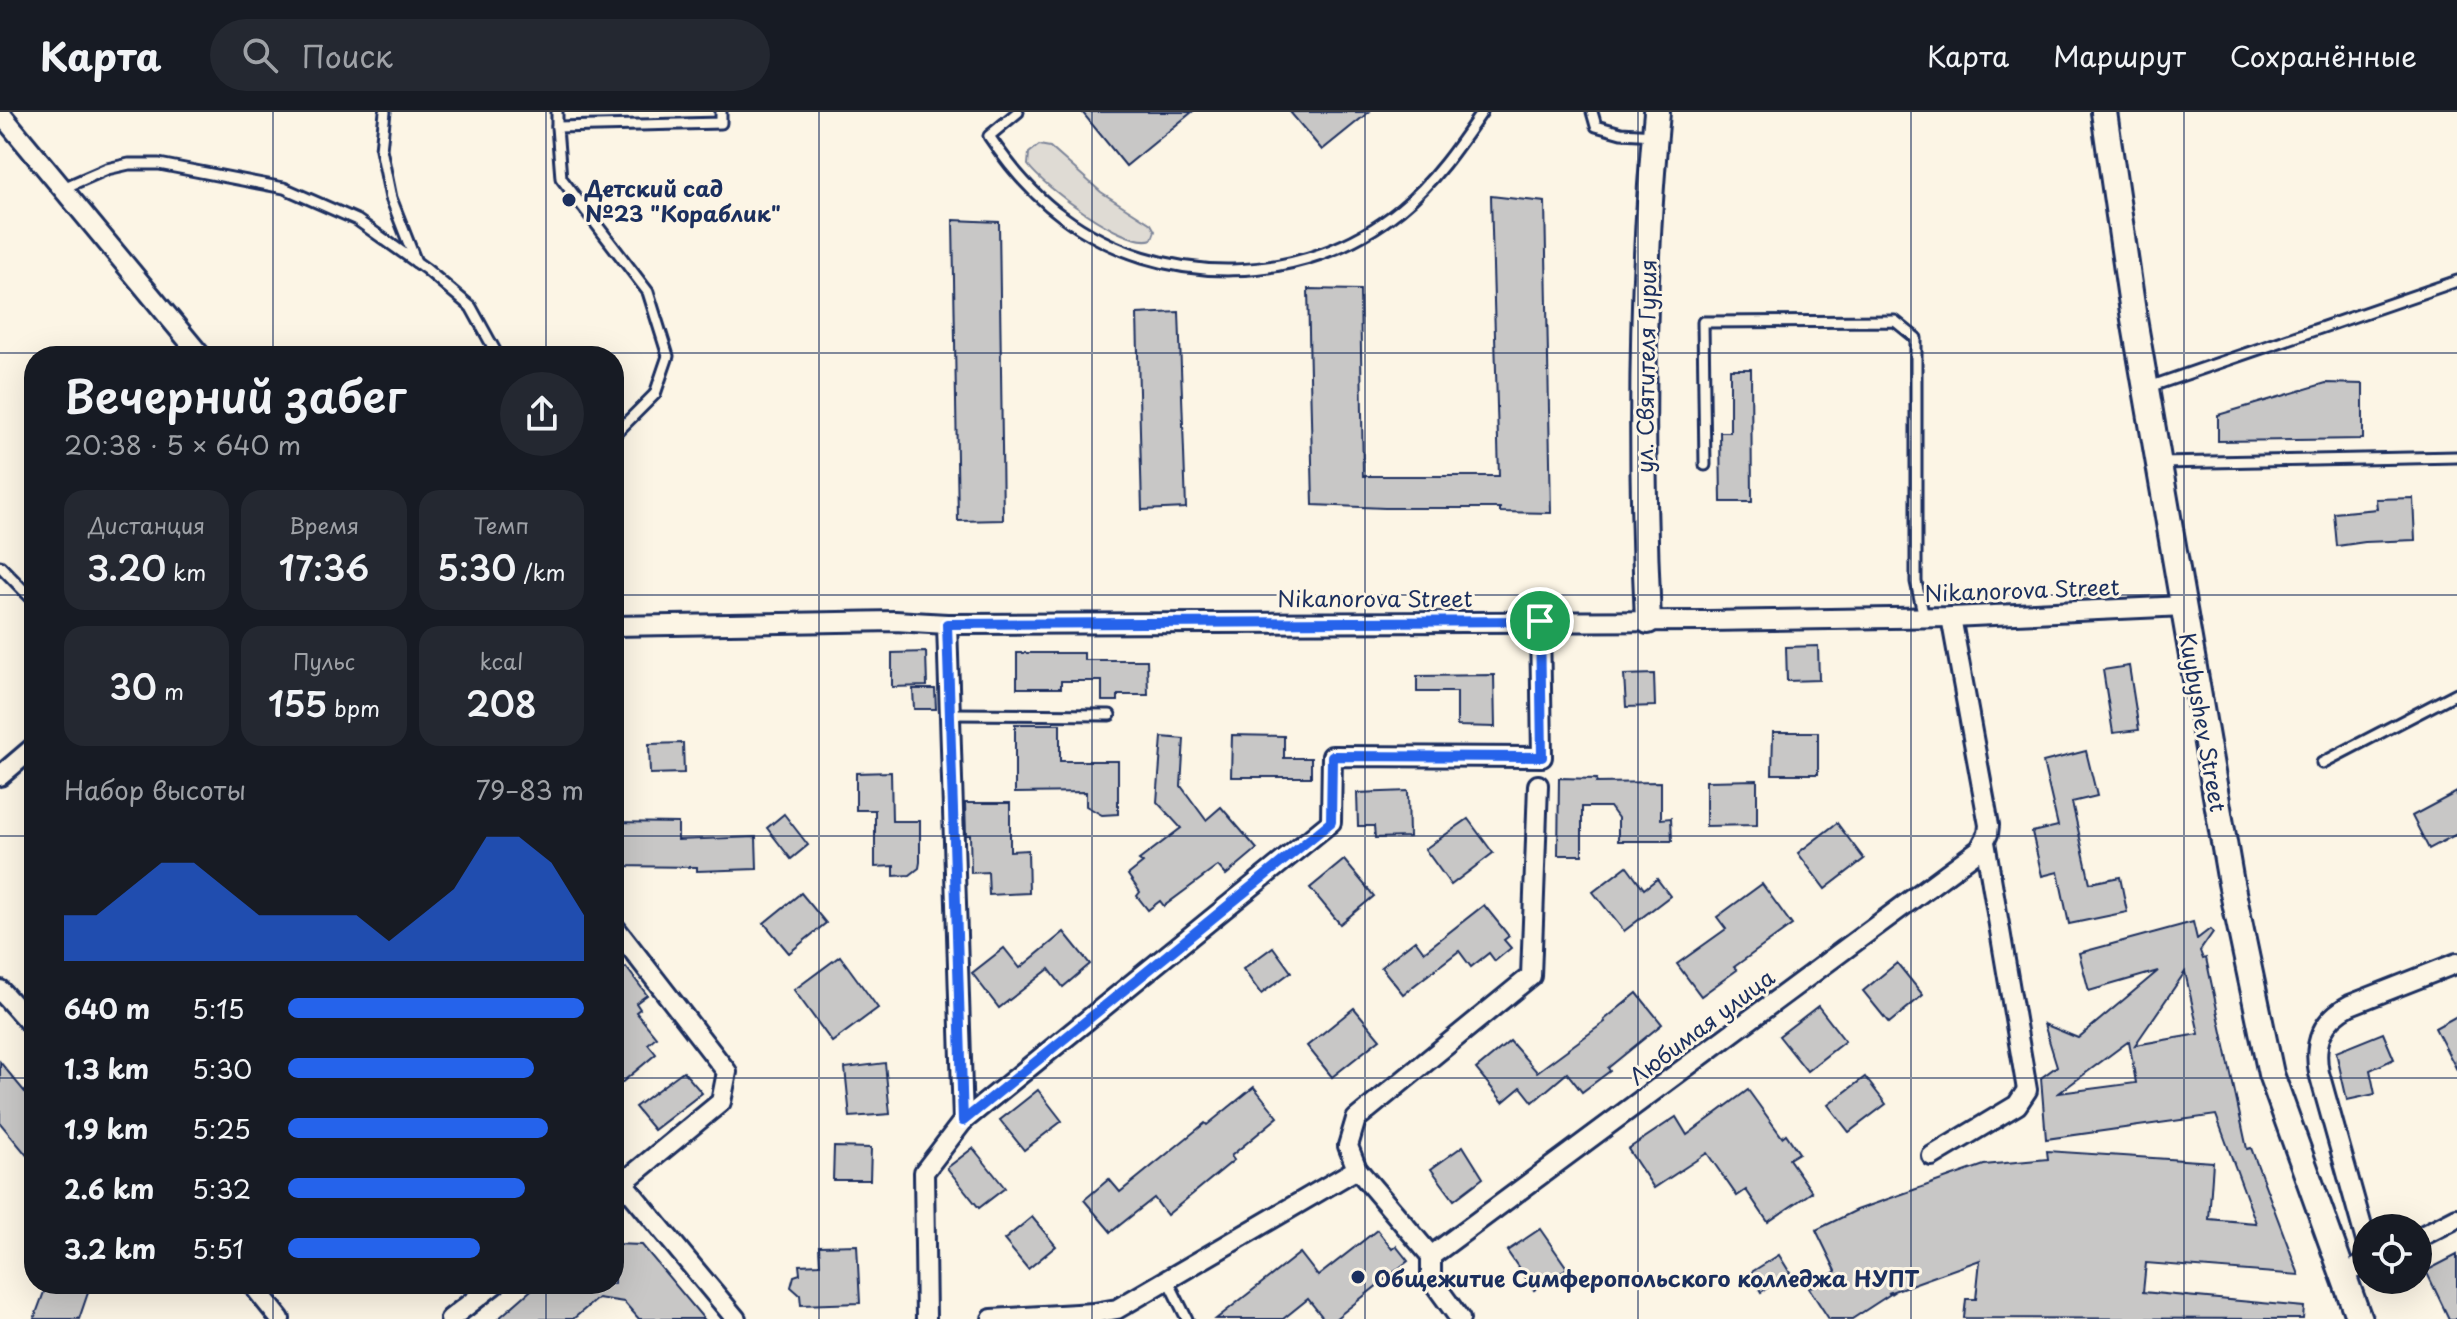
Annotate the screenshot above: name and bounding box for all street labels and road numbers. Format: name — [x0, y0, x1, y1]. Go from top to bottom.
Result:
street label: ул. Святителя Гурия — [1627, 259, 1663, 473]
street label: Nikanorova Street — [1924, 569, 2120, 609]
street label: Nikanorova Street — [1277, 581, 1473, 614]
street label: Kuybyshev Street — [2172, 630, 2236, 814]
street label: Любимая улица — [1621, 960, 1781, 1092]

